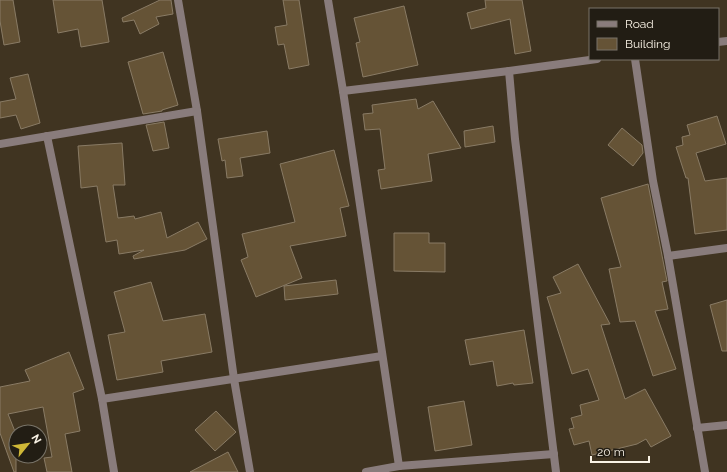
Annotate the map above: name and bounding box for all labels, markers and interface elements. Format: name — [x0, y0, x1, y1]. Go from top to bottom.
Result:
legend — [589, 8, 719, 60]
text: Road — [625, 17, 654, 31]
text: Building — [625, 37, 671, 51]
north arrow — [8, 424, 48, 464]
text: N — [28, 432, 44, 446]
scale bar — [591, 438, 649, 464]
text: 20 m — [597, 445, 625, 459]

